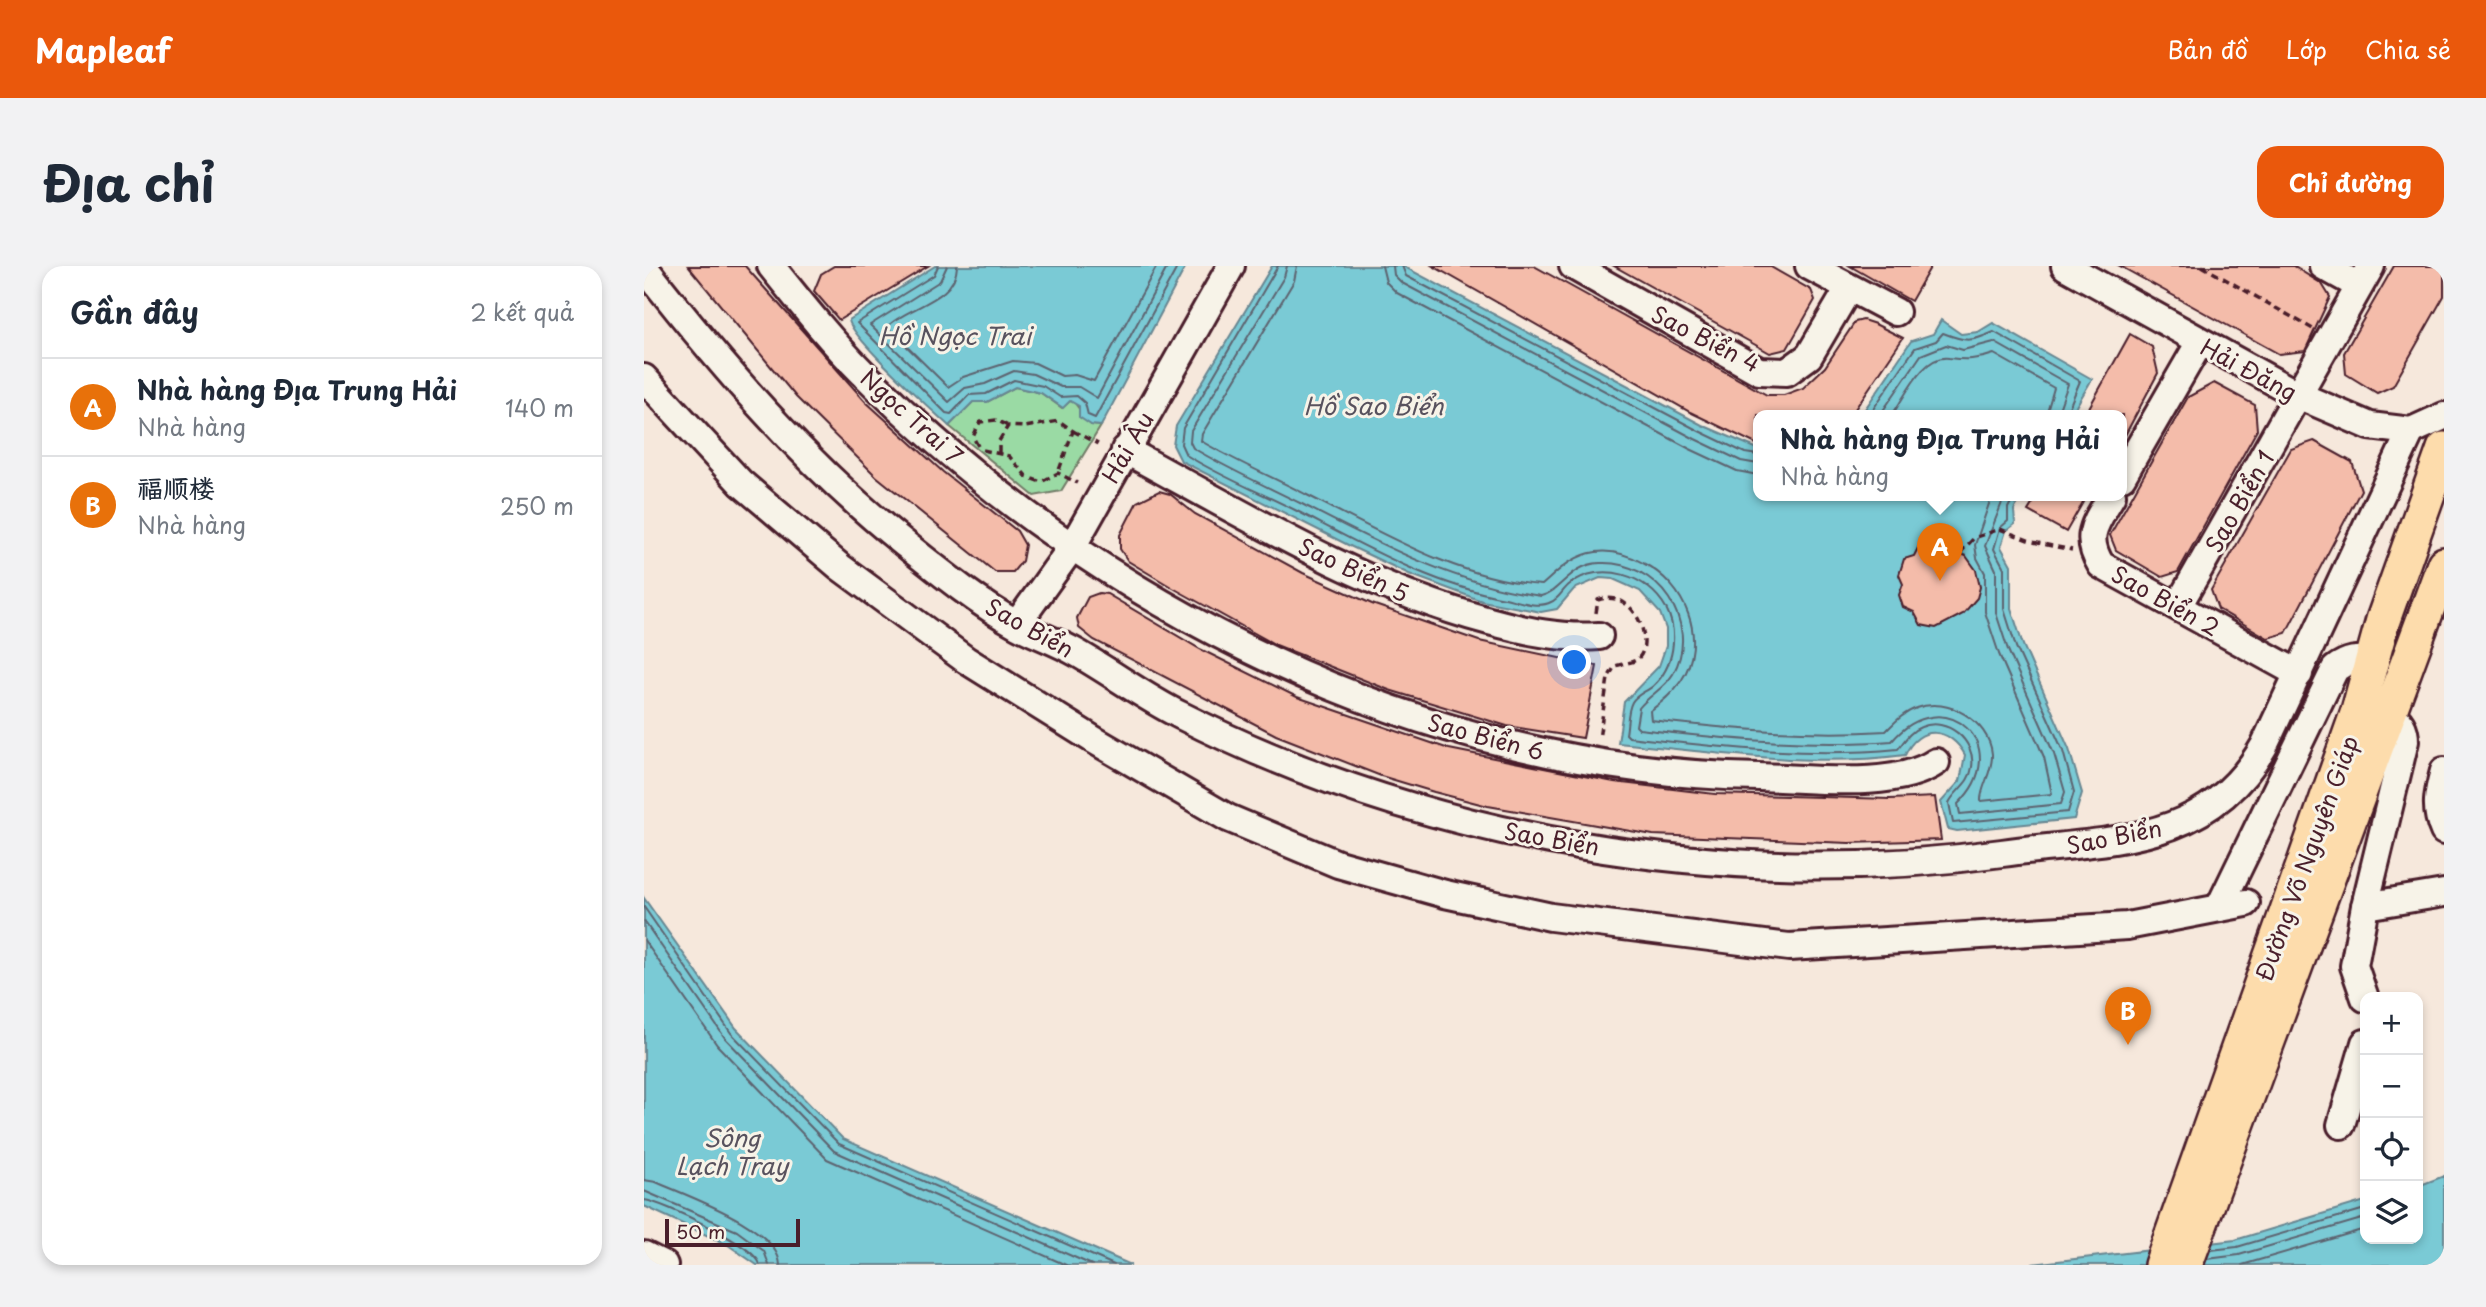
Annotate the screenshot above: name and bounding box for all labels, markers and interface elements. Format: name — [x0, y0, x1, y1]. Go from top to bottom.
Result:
text: Mapleaf — [35, 24, 171, 74]
text: Bản đồ — [2167, 31, 2248, 67]
text: Lớp — [2286, 31, 2327, 67]
text: Chia sẻ — [2365, 31, 2451, 67]
text: Địa chỉ — [42, 145, 214, 219]
button: Chỉ đường — [2257, 146, 2444, 218]
text: Gần đây — [70, 289, 199, 334]
text: 2 kết quả — [470, 294, 574, 329]
street label: Sao Biển 4 — [1646, 296, 1766, 380]
water label: Hồ Ngọc Trai — [879, 317, 1035, 353]
street label: Hải Đăng — [2194, 329, 2304, 409]
street label: Ngọc Trai 7 — [853, 360, 971, 472]
text: Nhà hàng Địa Trung Hải — [137, 370, 457, 409]
water label: Hồ Sao Biển — [1304, 387, 1445, 423]
text: A — [84, 390, 102, 425]
text: 140 m — [505, 390, 574, 425]
street label: Hải Âu — [1092, 405, 1162, 489]
text: Nhà hàng — [137, 409, 246, 444]
popup — [1753, 410, 2127, 501]
text: Nhà hàng Địa Trung Hải — [1780, 419, 2100, 458]
street label: Sao Biển 1 — [2196, 443, 2282, 559]
text: Nhà hàng — [1780, 458, 1889, 493]
text: 福顺楼 — [137, 468, 215, 507]
text: B — [85, 488, 101, 523]
text: 250 m — [500, 488, 574, 523]
text: Nhà hàng — [137, 507, 246, 542]
pin: A — [1917, 523, 1963, 581]
street label: Sao Biển 5 — [1293, 528, 1415, 610]
street label: Sao Biển 2 — [2105, 556, 2227, 644]
street label: Sao Biển — [979, 588, 1081, 666]
your location — [1557, 645, 1591, 679]
street label: Sao Biển 6 — [1424, 704, 1548, 768]
street label: Đường Võ Nguyên Giáp — [2245, 730, 2367, 986]
street label: Sao Biển — [2063, 810, 2165, 862]
street label: Sao Biển — [1502, 812, 1602, 864]
pin: B — [2105, 987, 2151, 1045]
map controls — [2360, 992, 2423, 1244]
button: + — [2360, 992, 2423, 1055]
button: − — [2360, 1055, 2423, 1118]
button: locate — [2360, 1118, 2423, 1181]
water label: Sông Lạch Tray — [676, 1119, 790, 1183]
button: layers — [2360, 1181, 2423, 1244]
scale bar — [665, 1216, 800, 1248]
text: 50 m — [676, 1217, 725, 1245]

